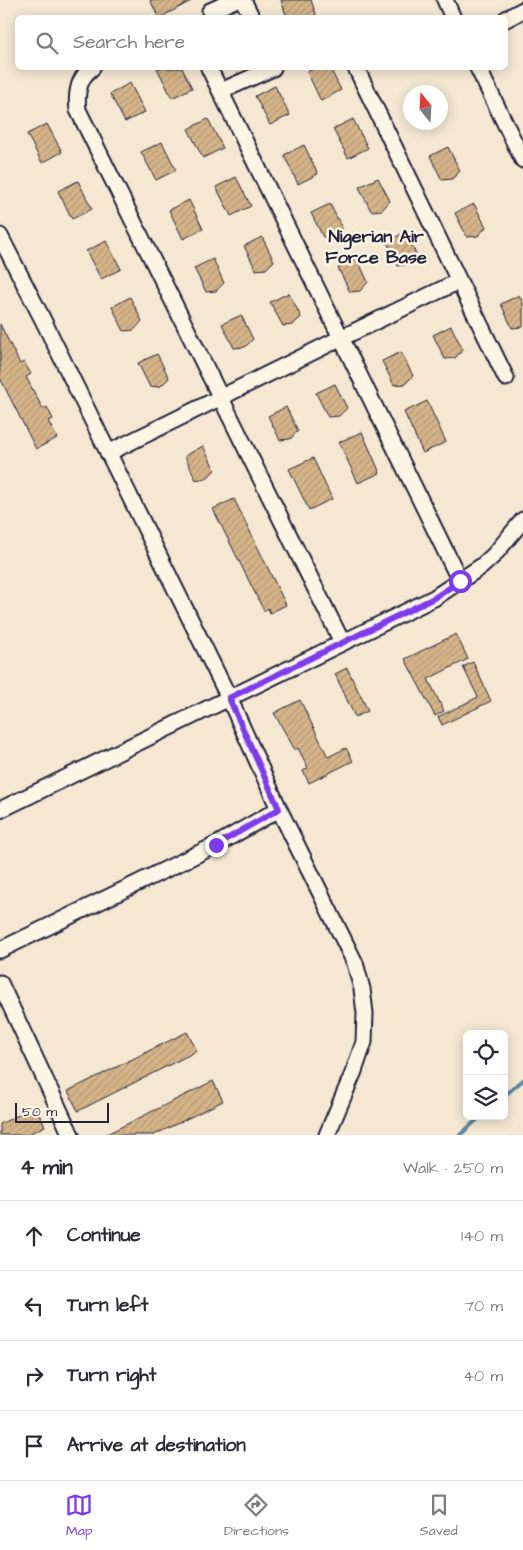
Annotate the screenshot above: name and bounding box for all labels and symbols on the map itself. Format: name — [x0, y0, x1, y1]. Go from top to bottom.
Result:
north arrow — [403, 85, 448, 130]
district label: Nigerian Air Force Base — [325, 224, 427, 270]
route start — [449, 570, 472, 593]
route end — [205, 834, 228, 857]
scale bar — [15, 1100, 109, 1123]

